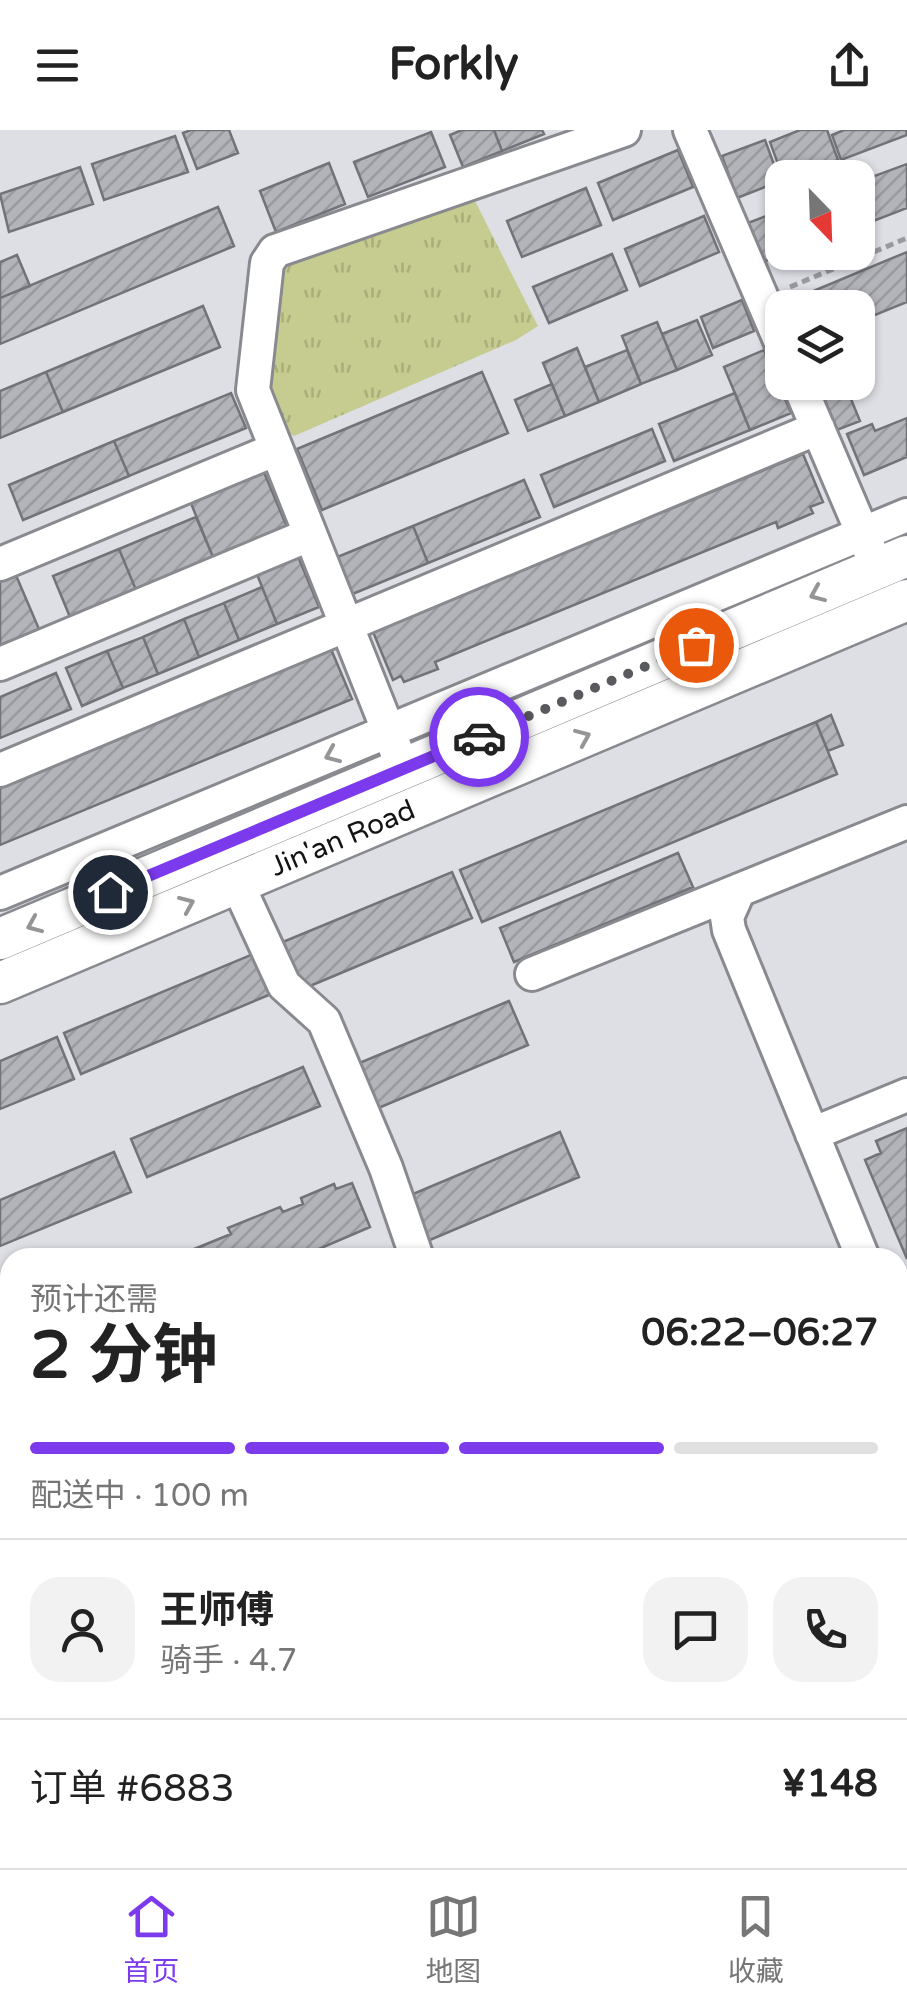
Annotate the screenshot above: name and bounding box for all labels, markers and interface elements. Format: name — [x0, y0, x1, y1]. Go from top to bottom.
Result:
icon: menu — [30, 38, 85, 93]
text: Forkly — [388, 38, 519, 92]
icon: share — [822, 38, 877, 93]
north arrow — [765, 160, 875, 270]
map controls — [765, 160, 875, 400]
button: layers — [765, 290, 875, 400]
one-way arrow — [809, 582, 827, 602]
pin — [654, 603, 739, 688]
icon: bag — [669, 618, 724, 673]
courier — [429, 687, 529, 787]
icon: car — [452, 710, 507, 765]
one-way arrow — [573, 729, 591, 749]
one-way arrow — [325, 743, 342, 763]
street label: Jin'an Road — [265, 793, 420, 884]
pin — [68, 850, 153, 935]
icon: home — [83, 865, 138, 920]
one-way arrow — [176, 896, 194, 916]
one-way arrow — [26, 913, 44, 933]
text: 预计还需 — [30, 1281, 158, 1319]
text: 06:22–06:27 — [641, 1310, 878, 1356]
text: 2 分钟 — [30, 1317, 218, 1396]
text: 配送中 · 100 m — [30, 1477, 249, 1515]
button: person — [30, 1577, 135, 1682]
button: chat — [643, 1577, 748, 1682]
button: phone — [773, 1577, 878, 1682]
text: 王师傅 — [160, 1588, 274, 1634]
text: 骑手 · 4.7 — [160, 1642, 297, 1680]
text: ¥148 — [781, 1761, 878, 1807]
text: 订单 #6883 — [30, 1766, 235, 1812]
tab: 首页 — [123, 1889, 179, 1989]
tab: 地图 — [425, 1889, 482, 1989]
tab: 收藏 — [728, 1889, 784, 1989]

